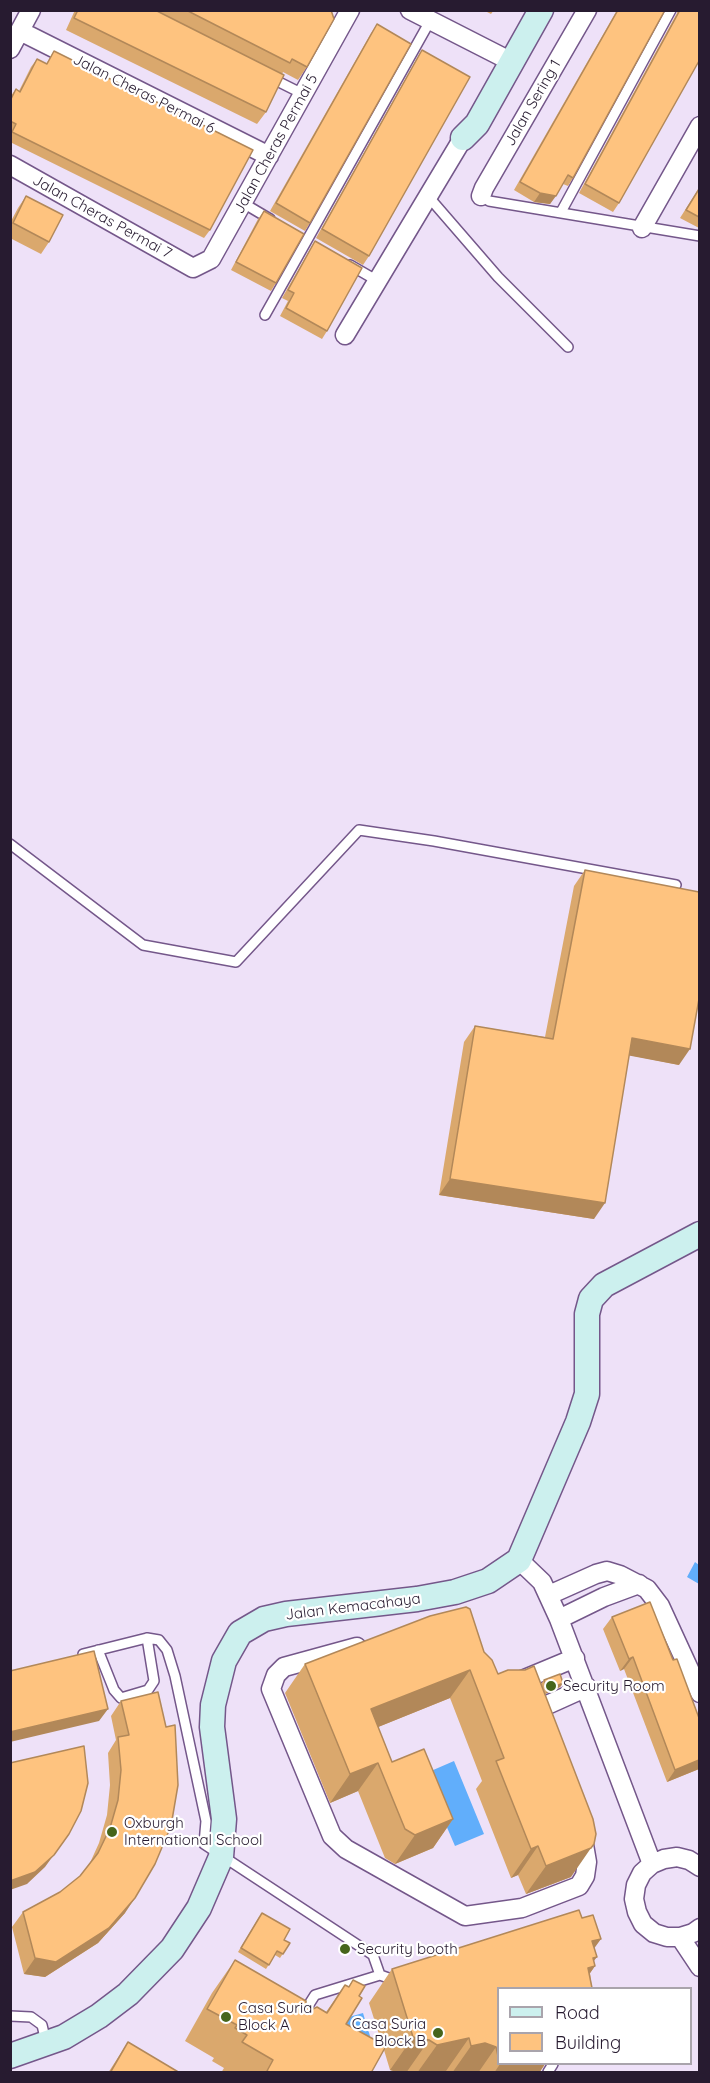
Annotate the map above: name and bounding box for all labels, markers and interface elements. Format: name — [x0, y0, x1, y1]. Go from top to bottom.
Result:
street label: Jalan Cheras Permai 6 — [70, 50, 218, 138]
street label: Jalan Sering 1 — [501, 57, 565, 149]
street label: Jalan Cheras Permai 5 — [230, 71, 322, 217]
street label: Jalan Cheras Permai 7 — [29, 171, 175, 263]
street label: Jalan Kemacahaya — [284, 1590, 422, 1624]
place label: Security Room — [563, 1677, 665, 1695]
marker: Security Room — [544, 1679, 558, 1693]
place label: Oxburgh International School — [124, 1814, 262, 1849]
marker: Oxburgh International School — [105, 1825, 119, 1839]
place label: Security booth — [357, 1940, 458, 1958]
marker: Security booth — [338, 1942, 352, 1956]
legend — [497, 1987, 692, 2065]
place label: Casa Suria Block A — [238, 1999, 312, 2034]
text: Road — [555, 2001, 600, 2024]
marker: Casa Suria Block A — [219, 2010, 233, 2024]
place label: Casa Suria Block B — [352, 2015, 426, 2050]
marker: Casa Suria Block B — [431, 2026, 445, 2040]
text: Building — [555, 2031, 621, 2054]

